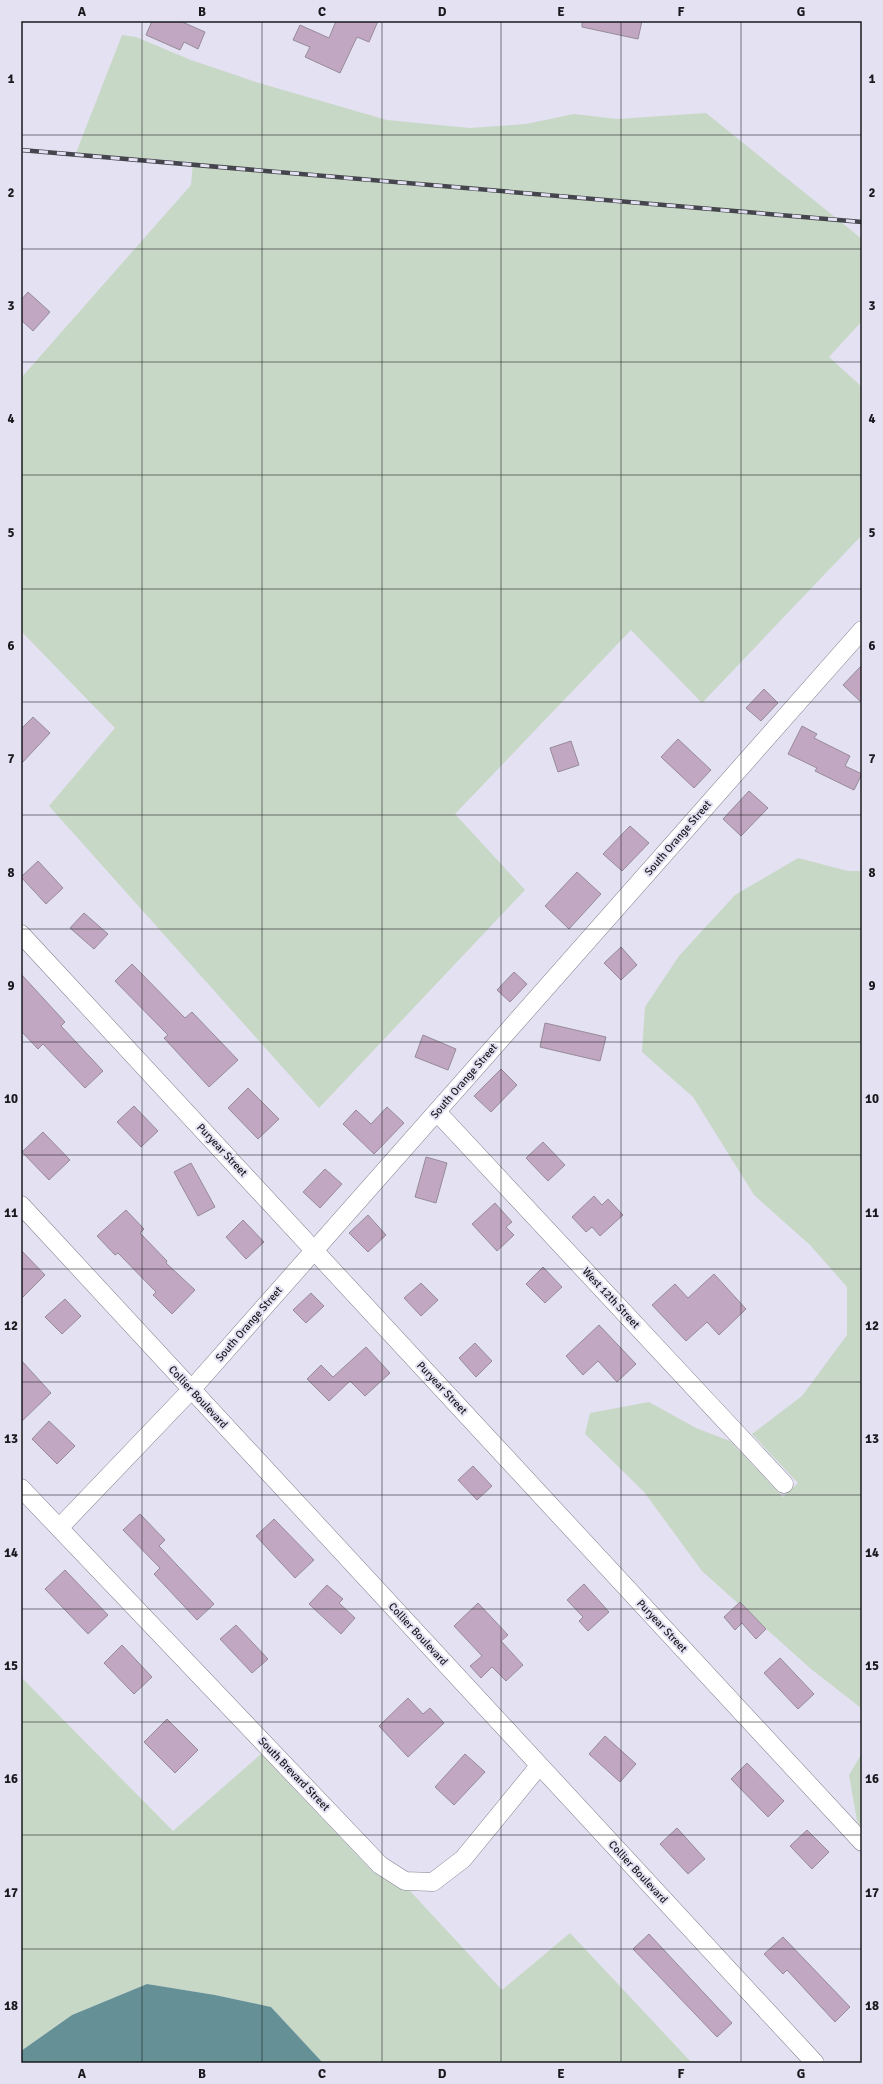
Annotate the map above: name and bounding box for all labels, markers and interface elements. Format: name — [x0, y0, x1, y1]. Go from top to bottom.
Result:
text: A — [78, 4, 87, 20]
text: B — [198, 4, 206, 20]
text: C — [318, 4, 326, 20]
text: D — [438, 4, 447, 20]
text: E — [557, 4, 565, 20]
text: F — [678, 4, 685, 20]
text: G — [797, 4, 805, 20]
text: 1 — [7, 71, 15, 87]
text: 1 — [868, 71, 876, 87]
text: 2 — [7, 185, 15, 201]
text: 2 — [868, 185, 876, 201]
text: 3 — [7, 298, 15, 314]
text: 3 — [868, 298, 876, 314]
text: 4 — [7, 411, 15, 427]
text: 4 — [868, 411, 876, 427]
text: 5 — [7, 525, 15, 541]
text: 5 — [868, 525, 876, 541]
text: 6 — [7, 638, 15, 654]
text: 6 — [868, 638, 876, 654]
text: 7 — [7, 751, 15, 767]
text: 7 — [868, 751, 876, 767]
street label: South Orange Street — [642, 798, 714, 878]
text: 8 — [7, 865, 15, 881]
text: 8 — [868, 865, 876, 881]
text: 9 — [7, 978, 15, 994]
text: 9 — [868, 978, 876, 994]
street label: South Orange Street — [428, 1041, 500, 1121]
text: 10 — [4, 1091, 18, 1107]
text: 10 — [865, 1091, 879, 1107]
street label: Puryear Street — [194, 1121, 250, 1179]
text: 11 — [4, 1205, 18, 1221]
text: 11 — [865, 1205, 879, 1221]
street label: West 12th Street — [580, 1265, 643, 1331]
street label: South Orange Street — [213, 1284, 285, 1364]
text: 12 — [4, 1318, 18, 1334]
text: 12 — [865, 1318, 879, 1334]
street label: Puryear Street — [414, 1359, 470, 1417]
street label: Collier Boulevard — [166, 1363, 230, 1431]
text: 13 — [4, 1431, 18, 1447]
text: 13 — [865, 1431, 879, 1447]
text: 14 — [4, 1545, 18, 1561]
text: 14 — [865, 1545, 879, 1561]
street label: Puryear Street — [634, 1597, 690, 1655]
street label: Collier Boulevard — [386, 1600, 450, 1668]
text: 15 — [4, 1658, 18, 1674]
text: 15 — [865, 1658, 879, 1674]
street label: South Brevard Street — [256, 1735, 333, 1814]
text: 16 — [4, 1771, 18, 1787]
text: 16 — [865, 1771, 879, 1787]
street label: Collier Boulevard — [606, 1838, 670, 1906]
text: 17 — [4, 1885, 18, 1901]
text: 17 — [865, 1885, 879, 1901]
text: 18 — [4, 1998, 18, 2014]
text: 18 — [865, 1998, 879, 2014]
text: A — [78, 2066, 87, 2082]
text: B — [198, 2066, 206, 2082]
text: C — [318, 2066, 326, 2082]
text: D — [438, 2066, 447, 2082]
text: E — [557, 2066, 565, 2082]
text: F — [678, 2066, 685, 2082]
text: G — [797, 2066, 805, 2082]

